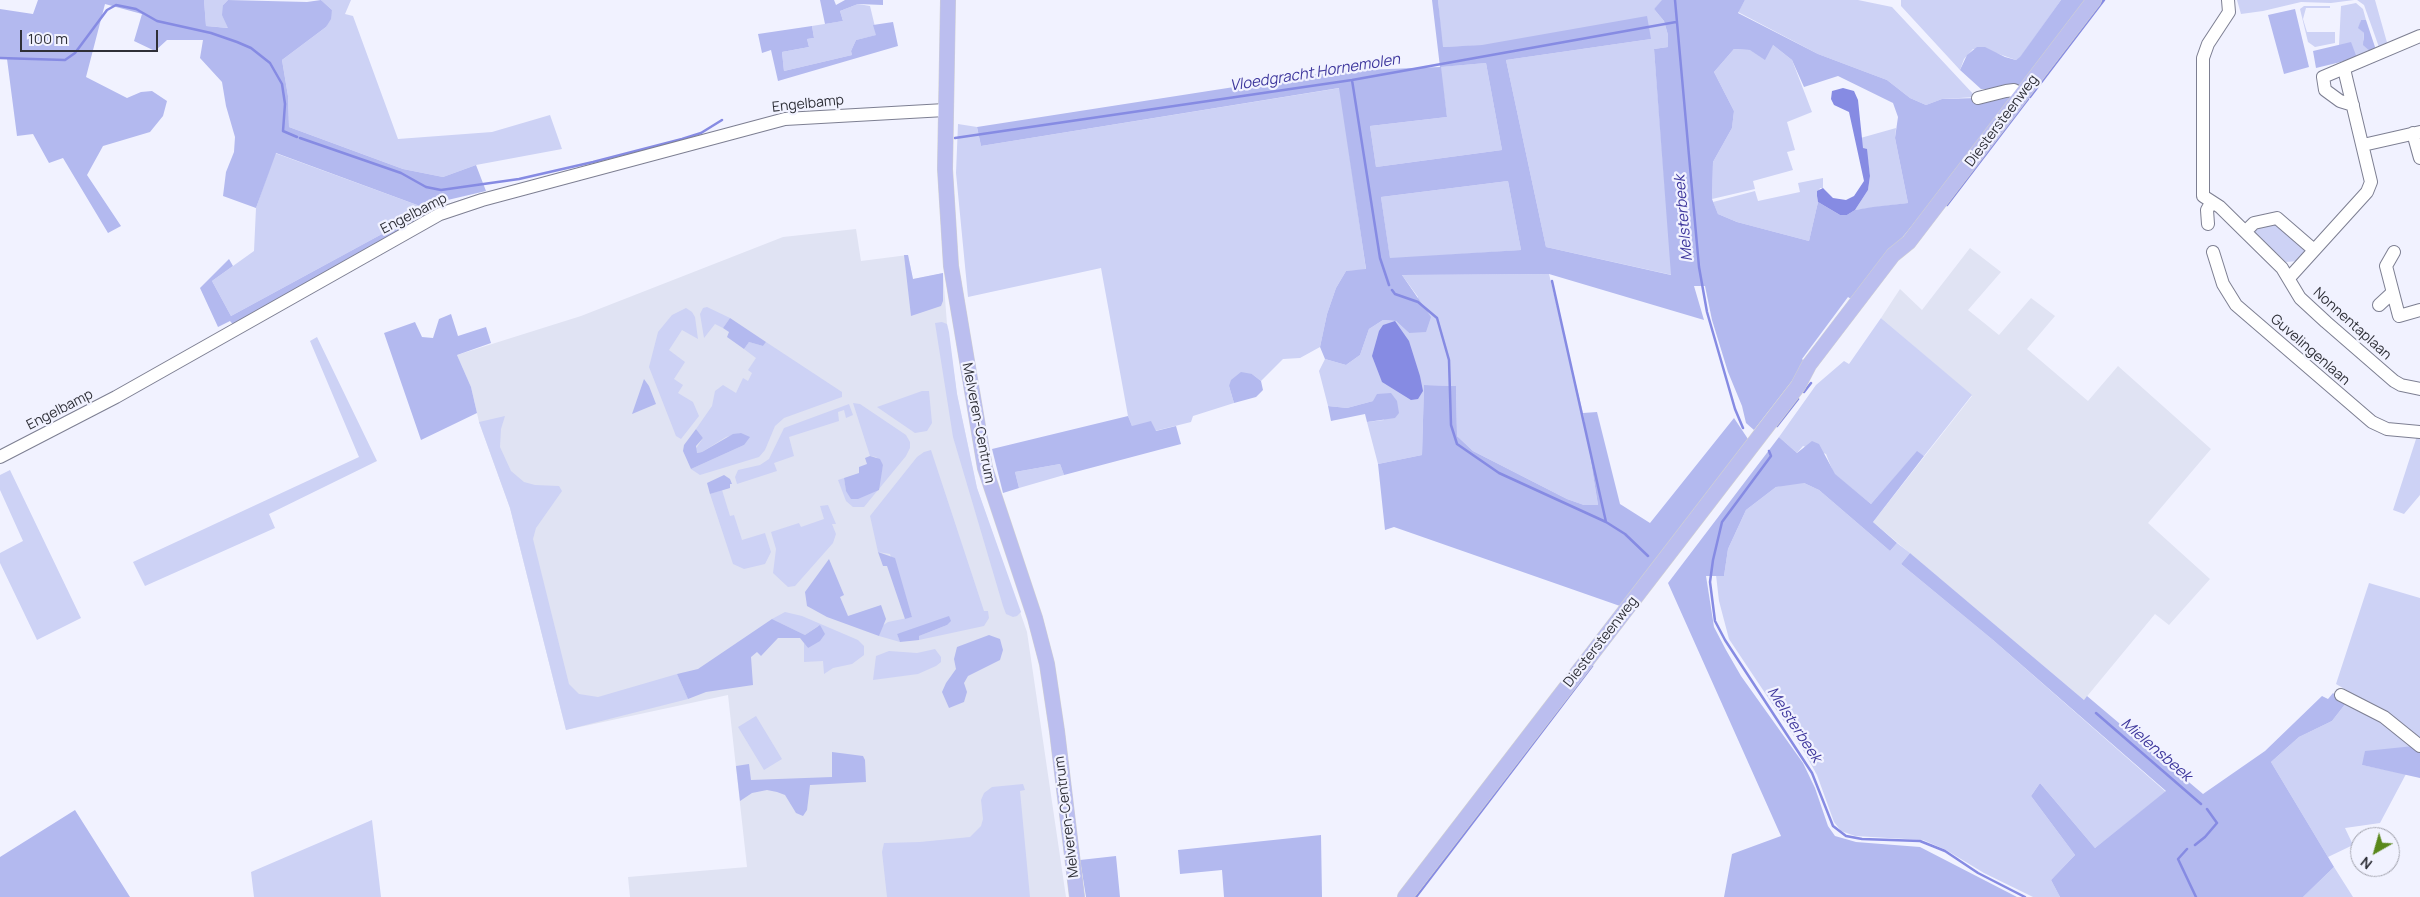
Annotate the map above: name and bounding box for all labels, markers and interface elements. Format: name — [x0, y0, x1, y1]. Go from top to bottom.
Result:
scale bar — [22, 20, 160, 52]
text: 100 m — [28, 28, 68, 49]
water label: Vloedgracht Hornemolen — [1229, 51, 1401, 95]
street label: Diestersteenweg — [1962, 72, 2042, 170]
street label: Engelbamp — [771, 92, 845, 116]
water label: Melsterbeek — [1671, 174, 1697, 262]
street label: Engelbamp — [378, 190, 450, 238]
street label: Nonnentaplaan — [2309, 284, 2395, 364]
street label: Guvelingenlaan — [2267, 311, 2353, 389]
street label: Melveren-Centrum — [958, 361, 998, 485]
street label: Engelbamp — [24, 386, 96, 434]
street label: Diestersteenweg — [1560, 593, 1642, 691]
water label: Melsterbeek — [1763, 684, 1825, 766]
water label: Mielensbeek — [2117, 714, 2195, 786]
street label: Melveren-Centrum — [1051, 755, 1083, 879]
north arrow — [2350, 827, 2400, 877]
text: N — [2356, 853, 2376, 874]

